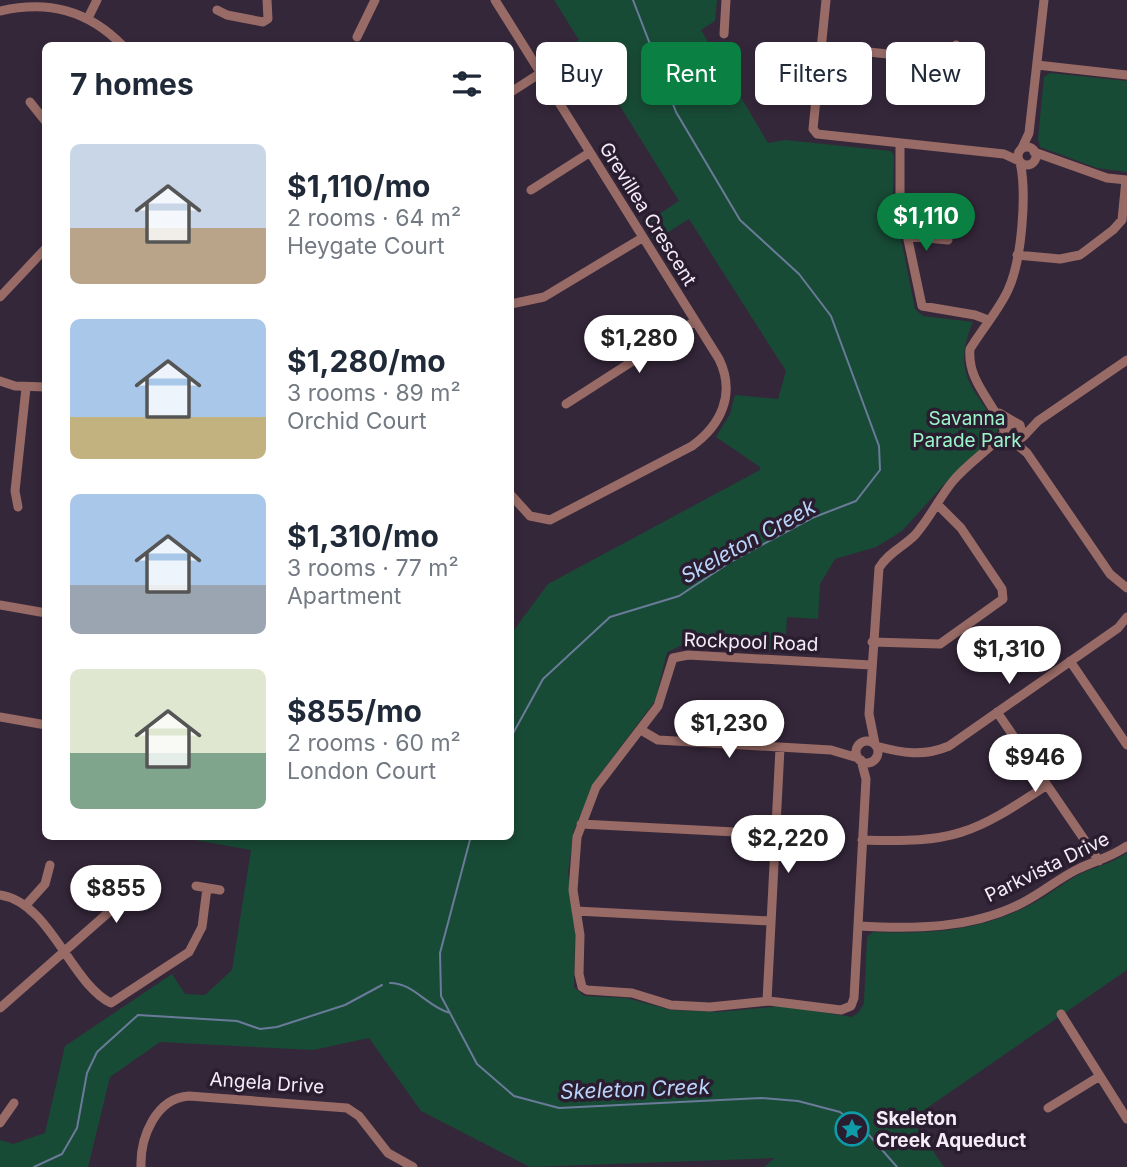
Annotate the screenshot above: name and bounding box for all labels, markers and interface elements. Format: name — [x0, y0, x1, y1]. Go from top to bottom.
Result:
chip: Buy — [536, 42, 627, 105]
chip: Rent — [641, 42, 741, 105]
chip: Filters — [755, 42, 872, 105]
chip: New — [886, 42, 985, 105]
icon: filters — [448, 65, 486, 103]
text: 7 homes — [70, 66, 194, 102]
street label: Grevillea Crescent — [595, 138, 701, 290]
text: $1,110/mo — [287, 168, 430, 204]
icon: home — [126, 172, 210, 256]
pin: $1,110 — [869, 194, 983, 253]
text: $1,110 — [893, 202, 959, 230]
text: 2 rooms · 64 m² — [287, 204, 461, 232]
text: Heygate Court — [287, 232, 444, 260]
pin: $1,280 — [582, 316, 696, 375]
text: $1,280 — [600, 324, 678, 352]
text: $1,280/mo — [287, 343, 446, 379]
icon: home — [126, 347, 210, 431]
text: 3 rooms · 89 m² — [287, 379, 461, 407]
text: Orchid Court — [287, 407, 426, 435]
park label: Savanna Parade Park — [912, 407, 1022, 452]
water label: Skeleton Creek — [676, 493, 820, 588]
text: $1,310/mo — [287, 518, 439, 554]
icon: home — [126, 522, 210, 606]
text: 3 rooms · 77 m² — [287, 554, 459, 582]
text: Apartment — [287, 582, 401, 610]
pin: $1,310 — [952, 626, 1066, 686]
street label: Rockpool Road — [683, 628, 819, 656]
text: $1,310 — [973, 635, 1045, 663]
text: $855/mo — [287, 693, 422, 729]
icon: home — [126, 697, 210, 781]
pin: $1,230 — [672, 700, 786, 760]
text: $1,230 — [690, 709, 768, 737]
text: 2 rooms · 60 m² — [287, 729, 461, 757]
pin: $946 — [994, 734, 1076, 794]
text: $946 — [1005, 743, 1065, 771]
text: London Court — [287, 757, 436, 785]
pin: $2,220 — [731, 816, 845, 875]
text: $2,220 — [747, 824, 829, 852]
street label: Parkvista Drive — [981, 827, 1113, 907]
pin: $855 — [75, 866, 157, 925]
text: $855 — [86, 874, 146, 902]
street label: Angela Drive — [209, 1068, 325, 1098]
water label: Skeleton Creek — [560, 1074, 711, 1104]
place label: Skeleton Creek Aqueduct — [876, 1107, 1026, 1152]
place icon: Skeleton Creek Aqueduct — [833, 1110, 871, 1148]

